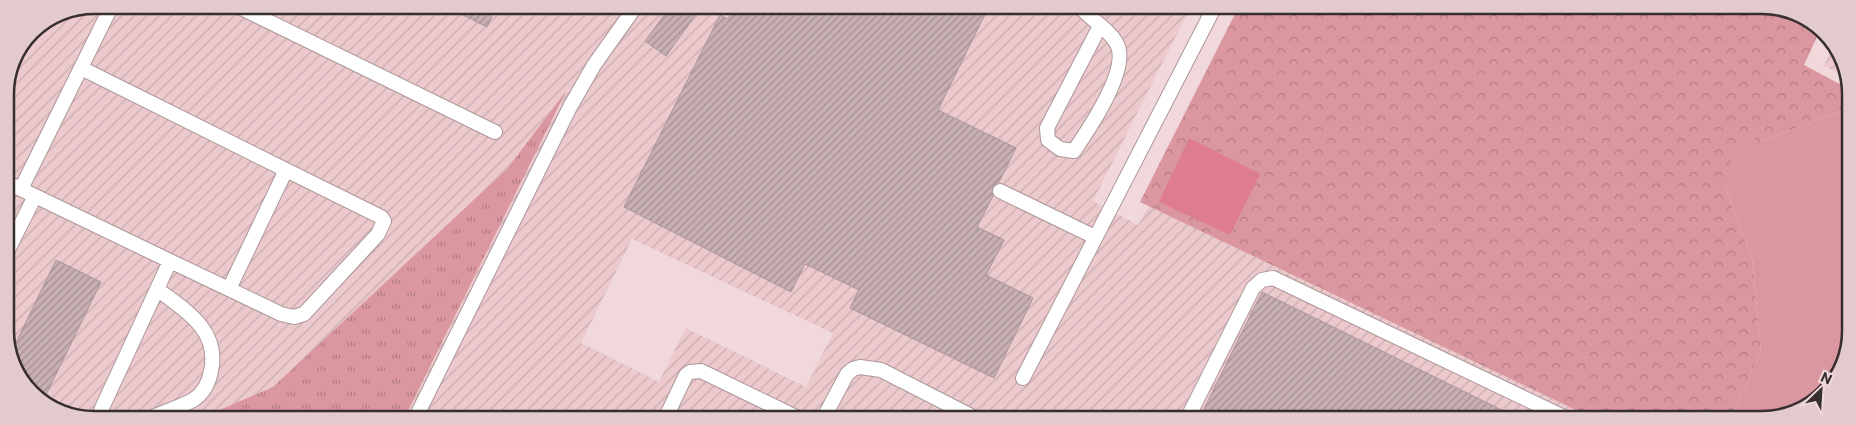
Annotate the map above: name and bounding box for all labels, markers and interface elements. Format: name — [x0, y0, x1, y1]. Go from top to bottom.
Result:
north arrow — [1796, 365, 1846, 415]
text: N — [1818, 368, 1835, 388]

